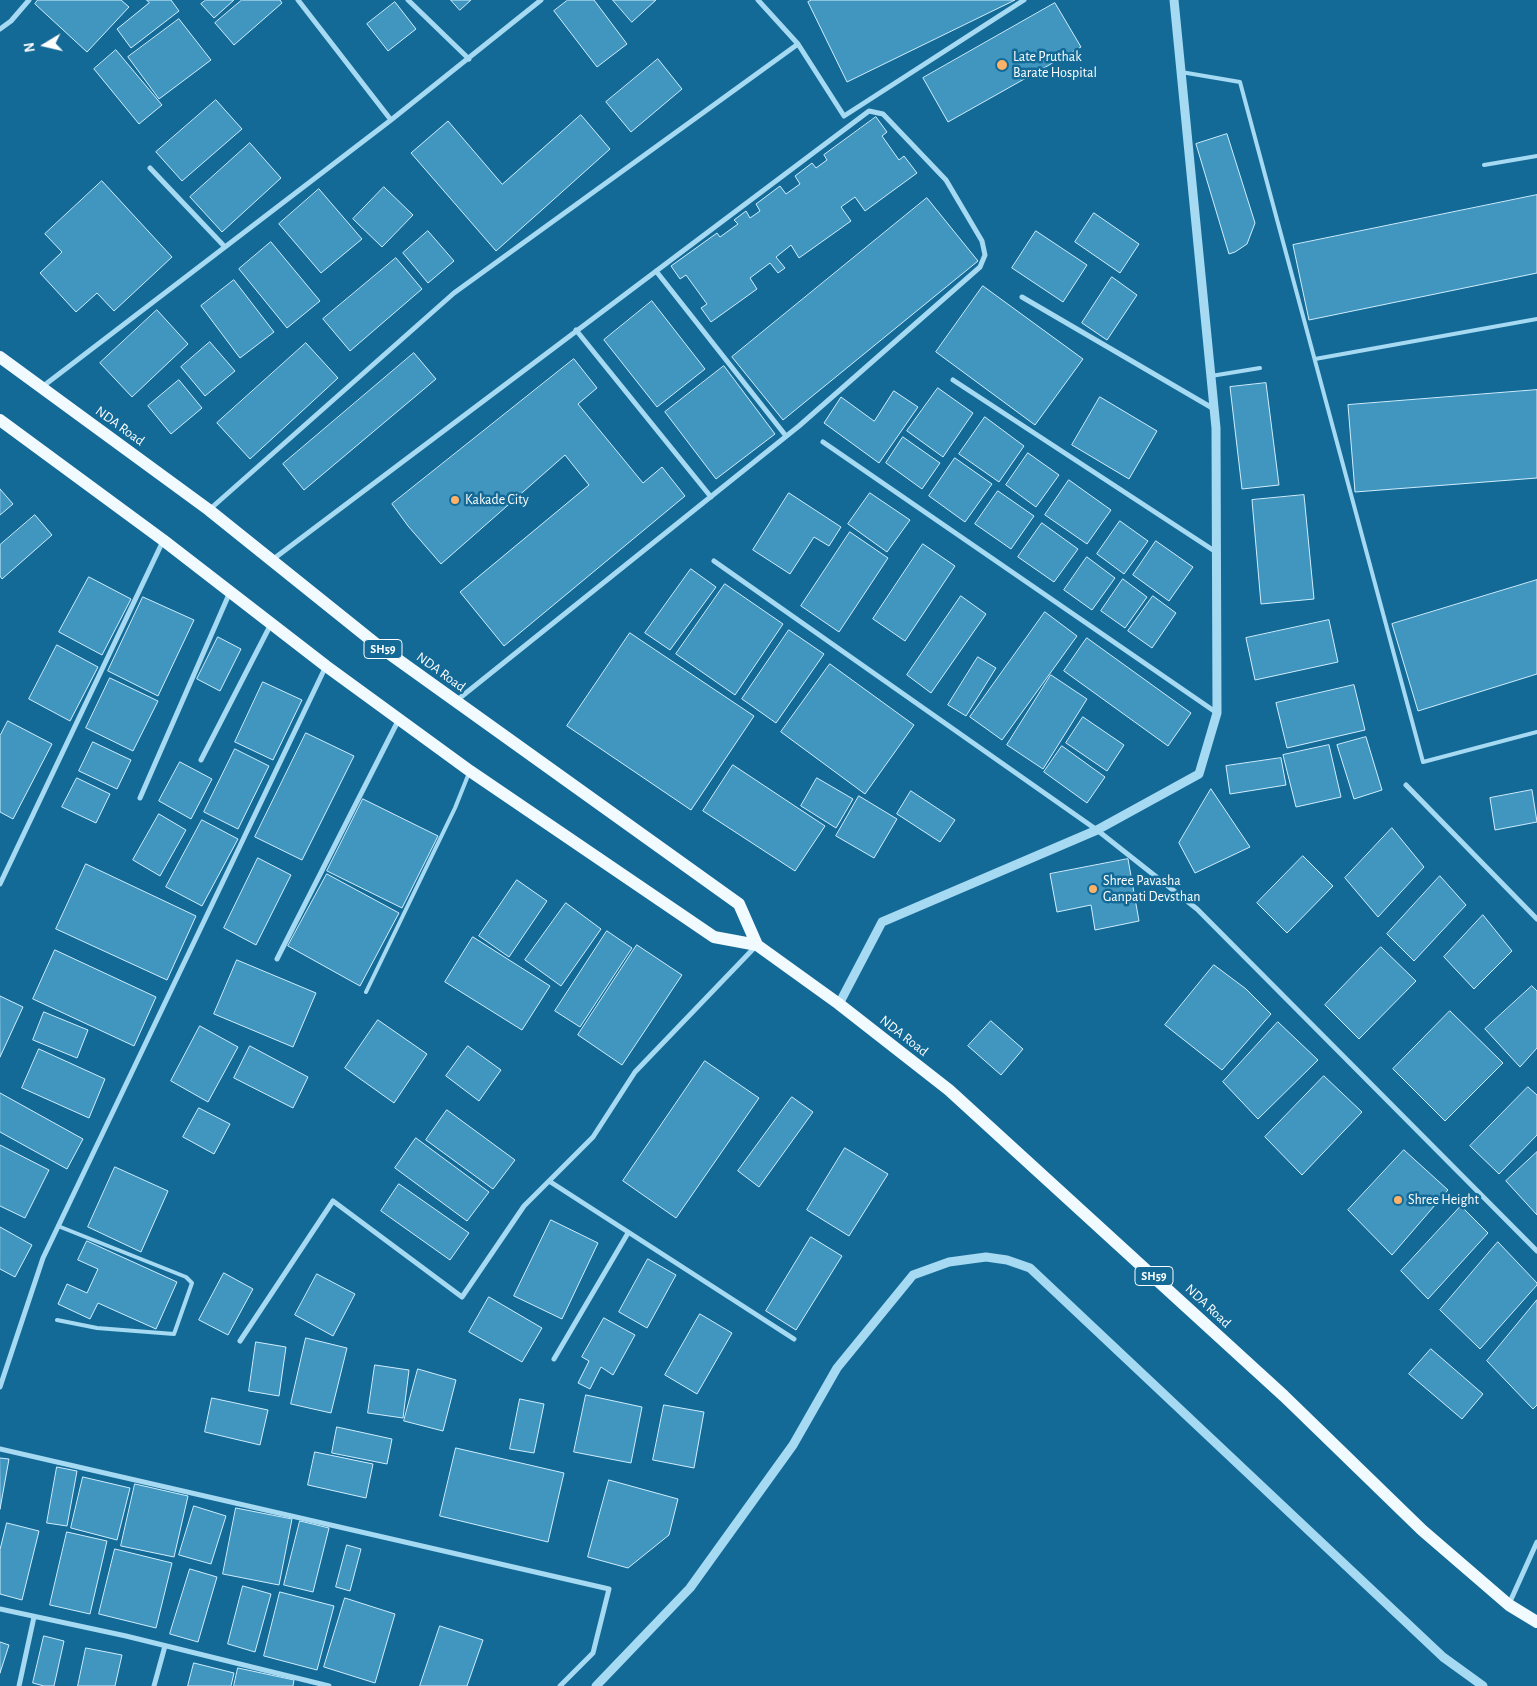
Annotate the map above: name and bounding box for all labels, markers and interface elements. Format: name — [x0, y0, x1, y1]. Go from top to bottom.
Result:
north arrow — [20, 20, 70, 70]
text: N — [23, 41, 38, 53]
place label: Late Pruthak Barate Hospital — [1013, 49, 1097, 82]
marker: Late Pruthak Barate Hospital — [995, 58, 1009, 72]
street label: NDA Road — [92, 403, 148, 449]
place label: Kakade City — [465, 492, 529, 508]
marker: Kakade City — [449, 494, 461, 506]
road number: SH59 — [364, 640, 402, 659]
street label: NDA Road — [413, 649, 469, 695]
place label: Shree Pavasha Ganpati Devsthan — [1103, 873, 1200, 906]
marker: Shree Pavasha Ganpati Devsthan — [1087, 883, 1099, 895]
street label: NDA Road — [877, 1012, 931, 1060]
place label: Shree Height — [1408, 1192, 1479, 1208]
marker: Shree Height — [1392, 1194, 1404, 1206]
road number: SH59 — [1135, 1266, 1173, 1285]
street label: NDA Road — [1182, 1281, 1234, 1331]

